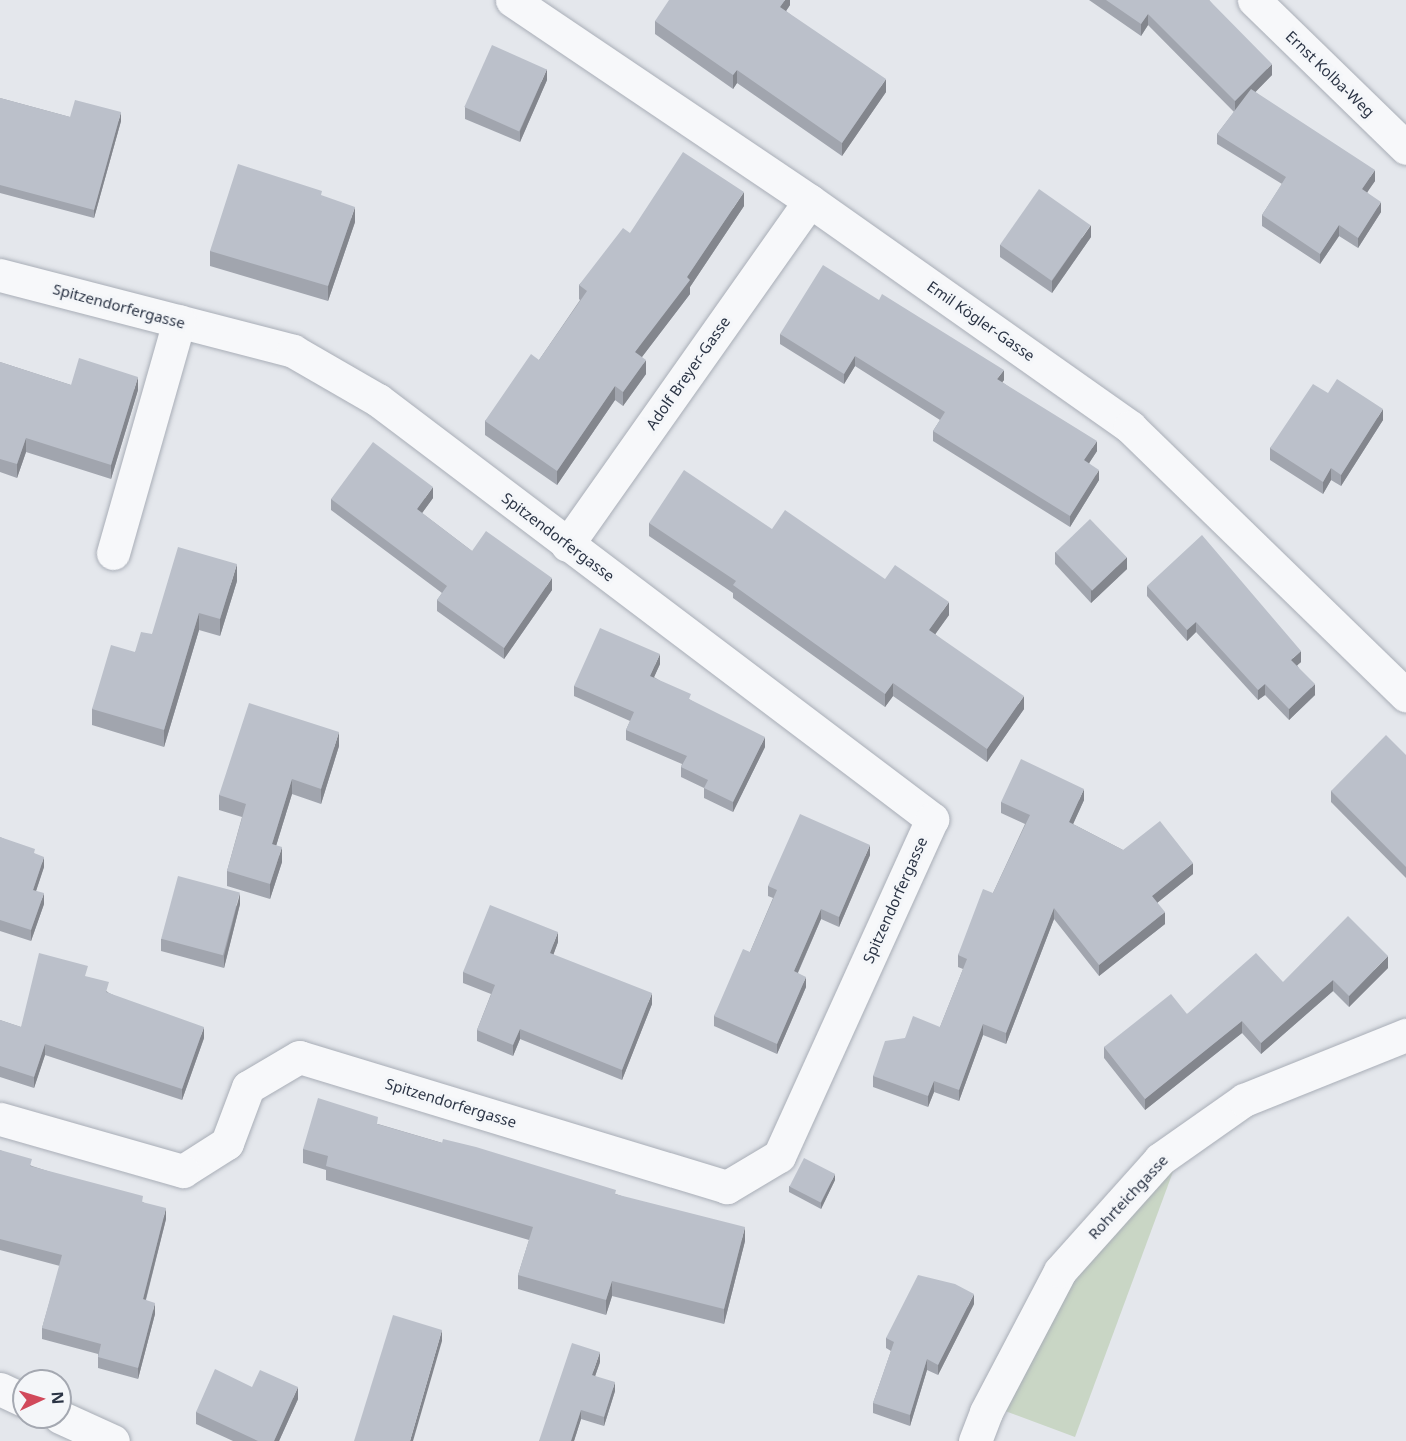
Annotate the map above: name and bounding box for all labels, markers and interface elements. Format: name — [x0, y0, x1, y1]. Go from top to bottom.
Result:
street label: Ernst Kolba-Weg — [1282, 27, 1378, 121]
street label: Emil Kögler-Gasse — [924, 277, 1038, 365]
street label: Spitzendorfergasse — [51, 280, 187, 332]
street label: Adolf Breyer-Gasse — [642, 313, 734, 433]
street label: Spitzendorfergasse — [498, 489, 618, 585]
street label: Spitzendorfergasse — [859, 834, 931, 966]
street label: Spitzendorfergasse — [383, 1074, 519, 1132]
street label: Rohrteichgasse — [1084, 1151, 1172, 1243]
north arrow — [12, 1369, 72, 1429]
text: N — [47, 1391, 69, 1405]

